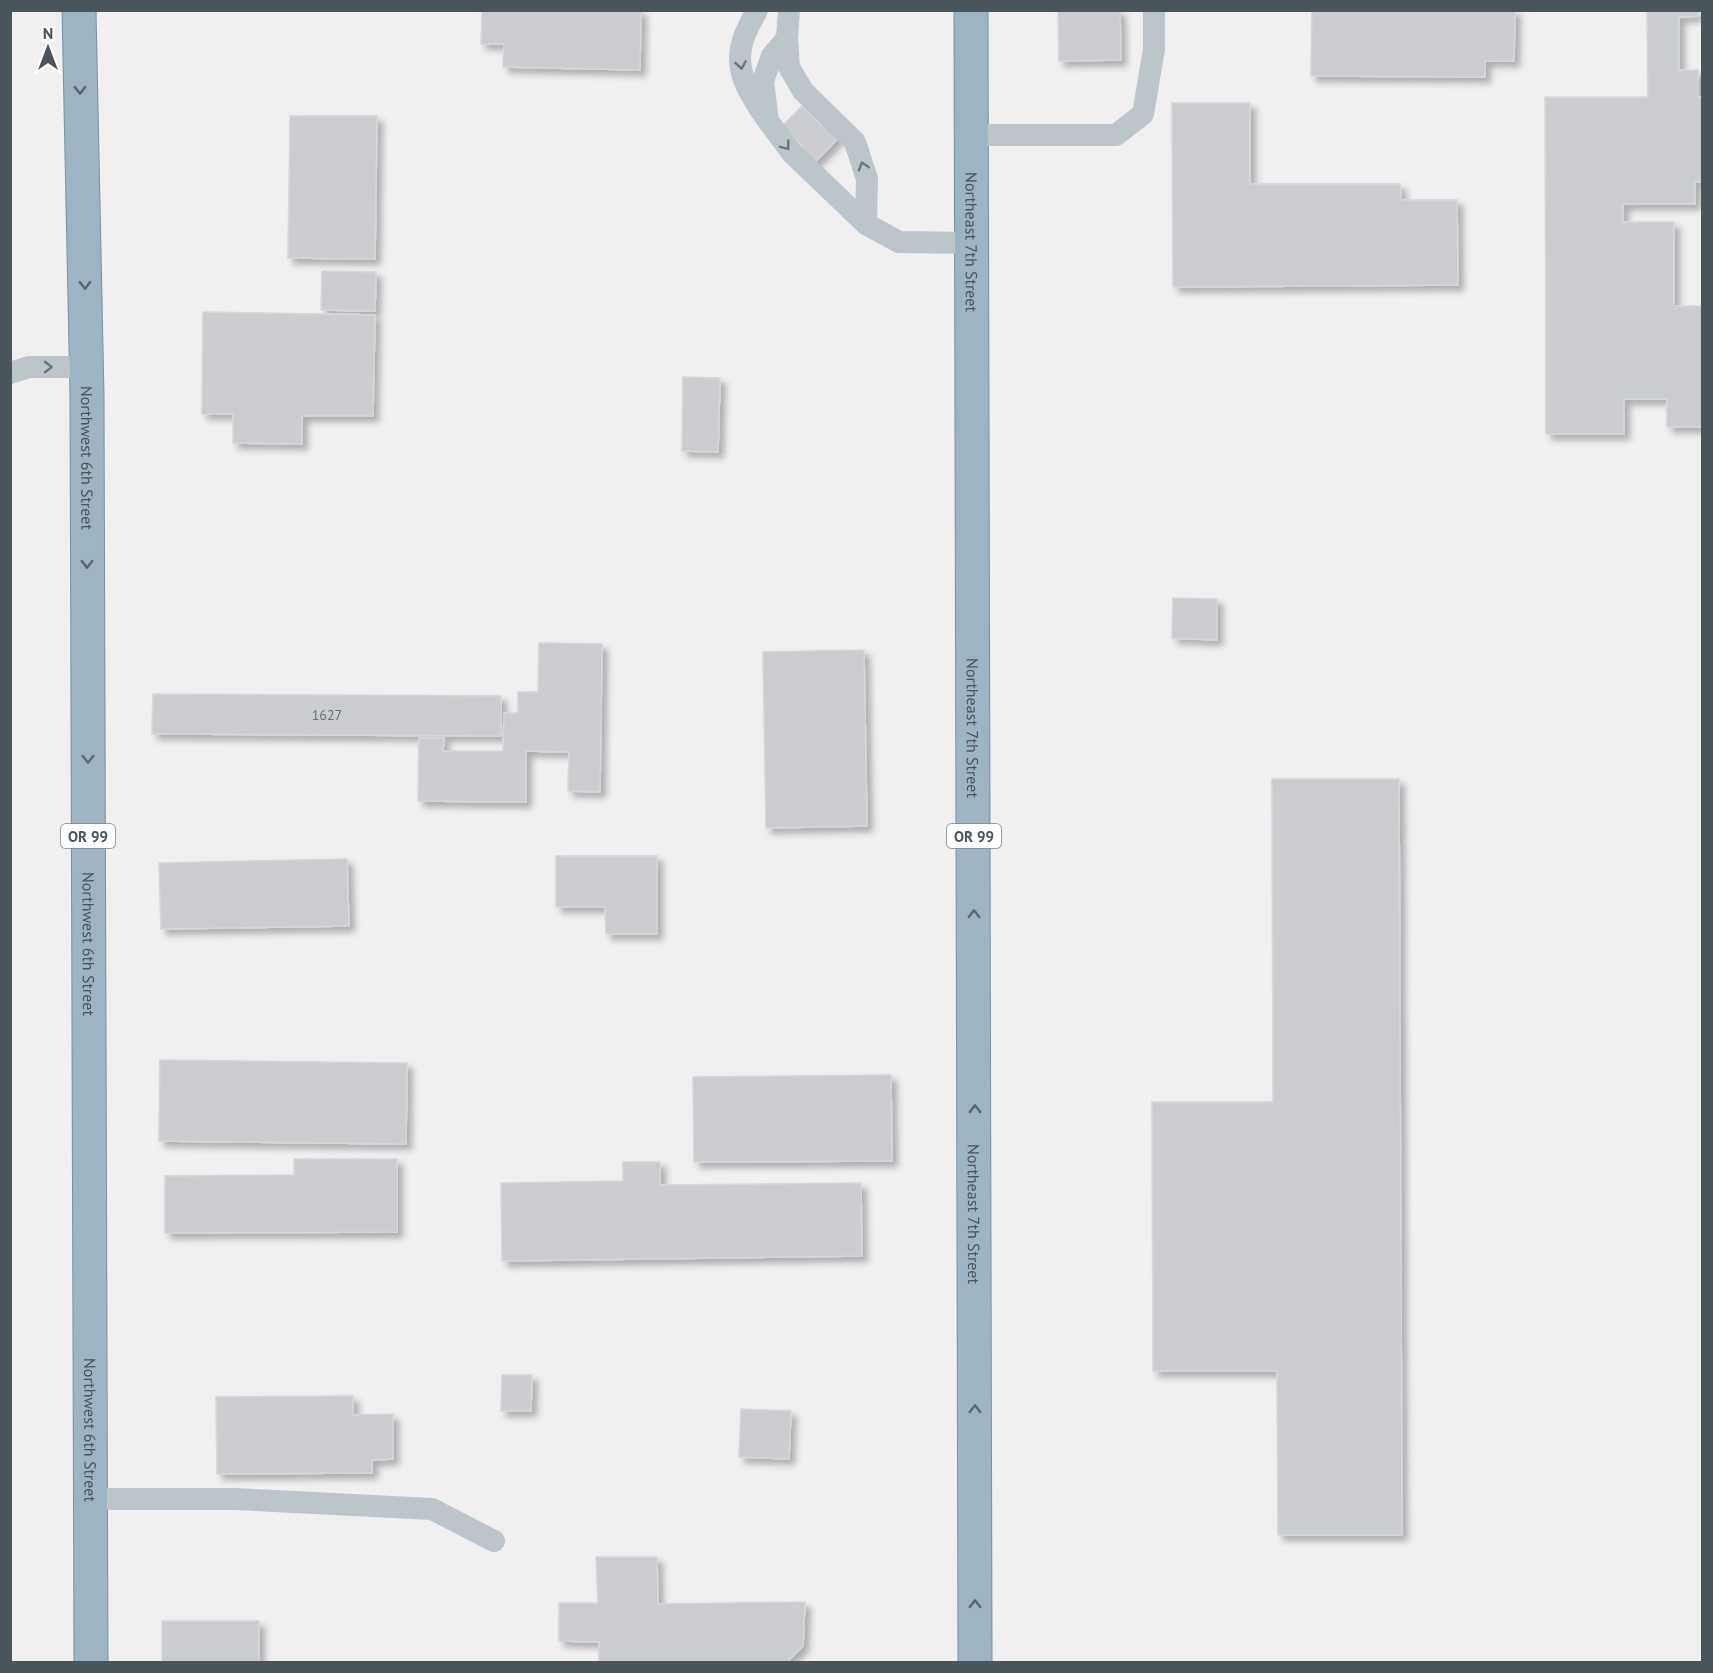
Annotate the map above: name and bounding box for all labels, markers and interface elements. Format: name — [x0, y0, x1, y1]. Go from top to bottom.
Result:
north arrow — [18, 18, 78, 78]
text: N — [43, 23, 53, 43]
one-way arrow — [735, 60, 747, 70]
one-way arrow — [74, 85, 87, 94]
one-way arrow — [779, 139, 790, 150]
one-way arrow — [858, 161, 871, 172]
street label: Northeast 7th Street — [961, 172, 982, 312]
one-way arrow — [78, 280, 91, 289]
one-way arrow — [44, 361, 53, 373]
street label: Northwest 6th Street — [77, 386, 97, 530]
one-way arrow — [81, 559, 93, 568]
street label: Northeast 7th Street — [963, 658, 983, 798]
house number: 1627 — [312, 706, 342, 724]
one-way arrow — [82, 754, 94, 763]
road number: OR 99 — [61, 824, 115, 848]
road number: OR 99 — [947, 824, 1001, 848]
street label: Northwest 6th Street — [79, 872, 99, 1016]
one-way arrow — [968, 910, 980, 919]
one-way arrow — [969, 1105, 981, 1114]
street label: Northeast 7th Street — [964, 1144, 984, 1284]
street label: Northwest 6th Street — [80, 1358, 100, 1502]
one-way arrow — [969, 1405, 981, 1414]
one-way arrow — [969, 1600, 981, 1609]

